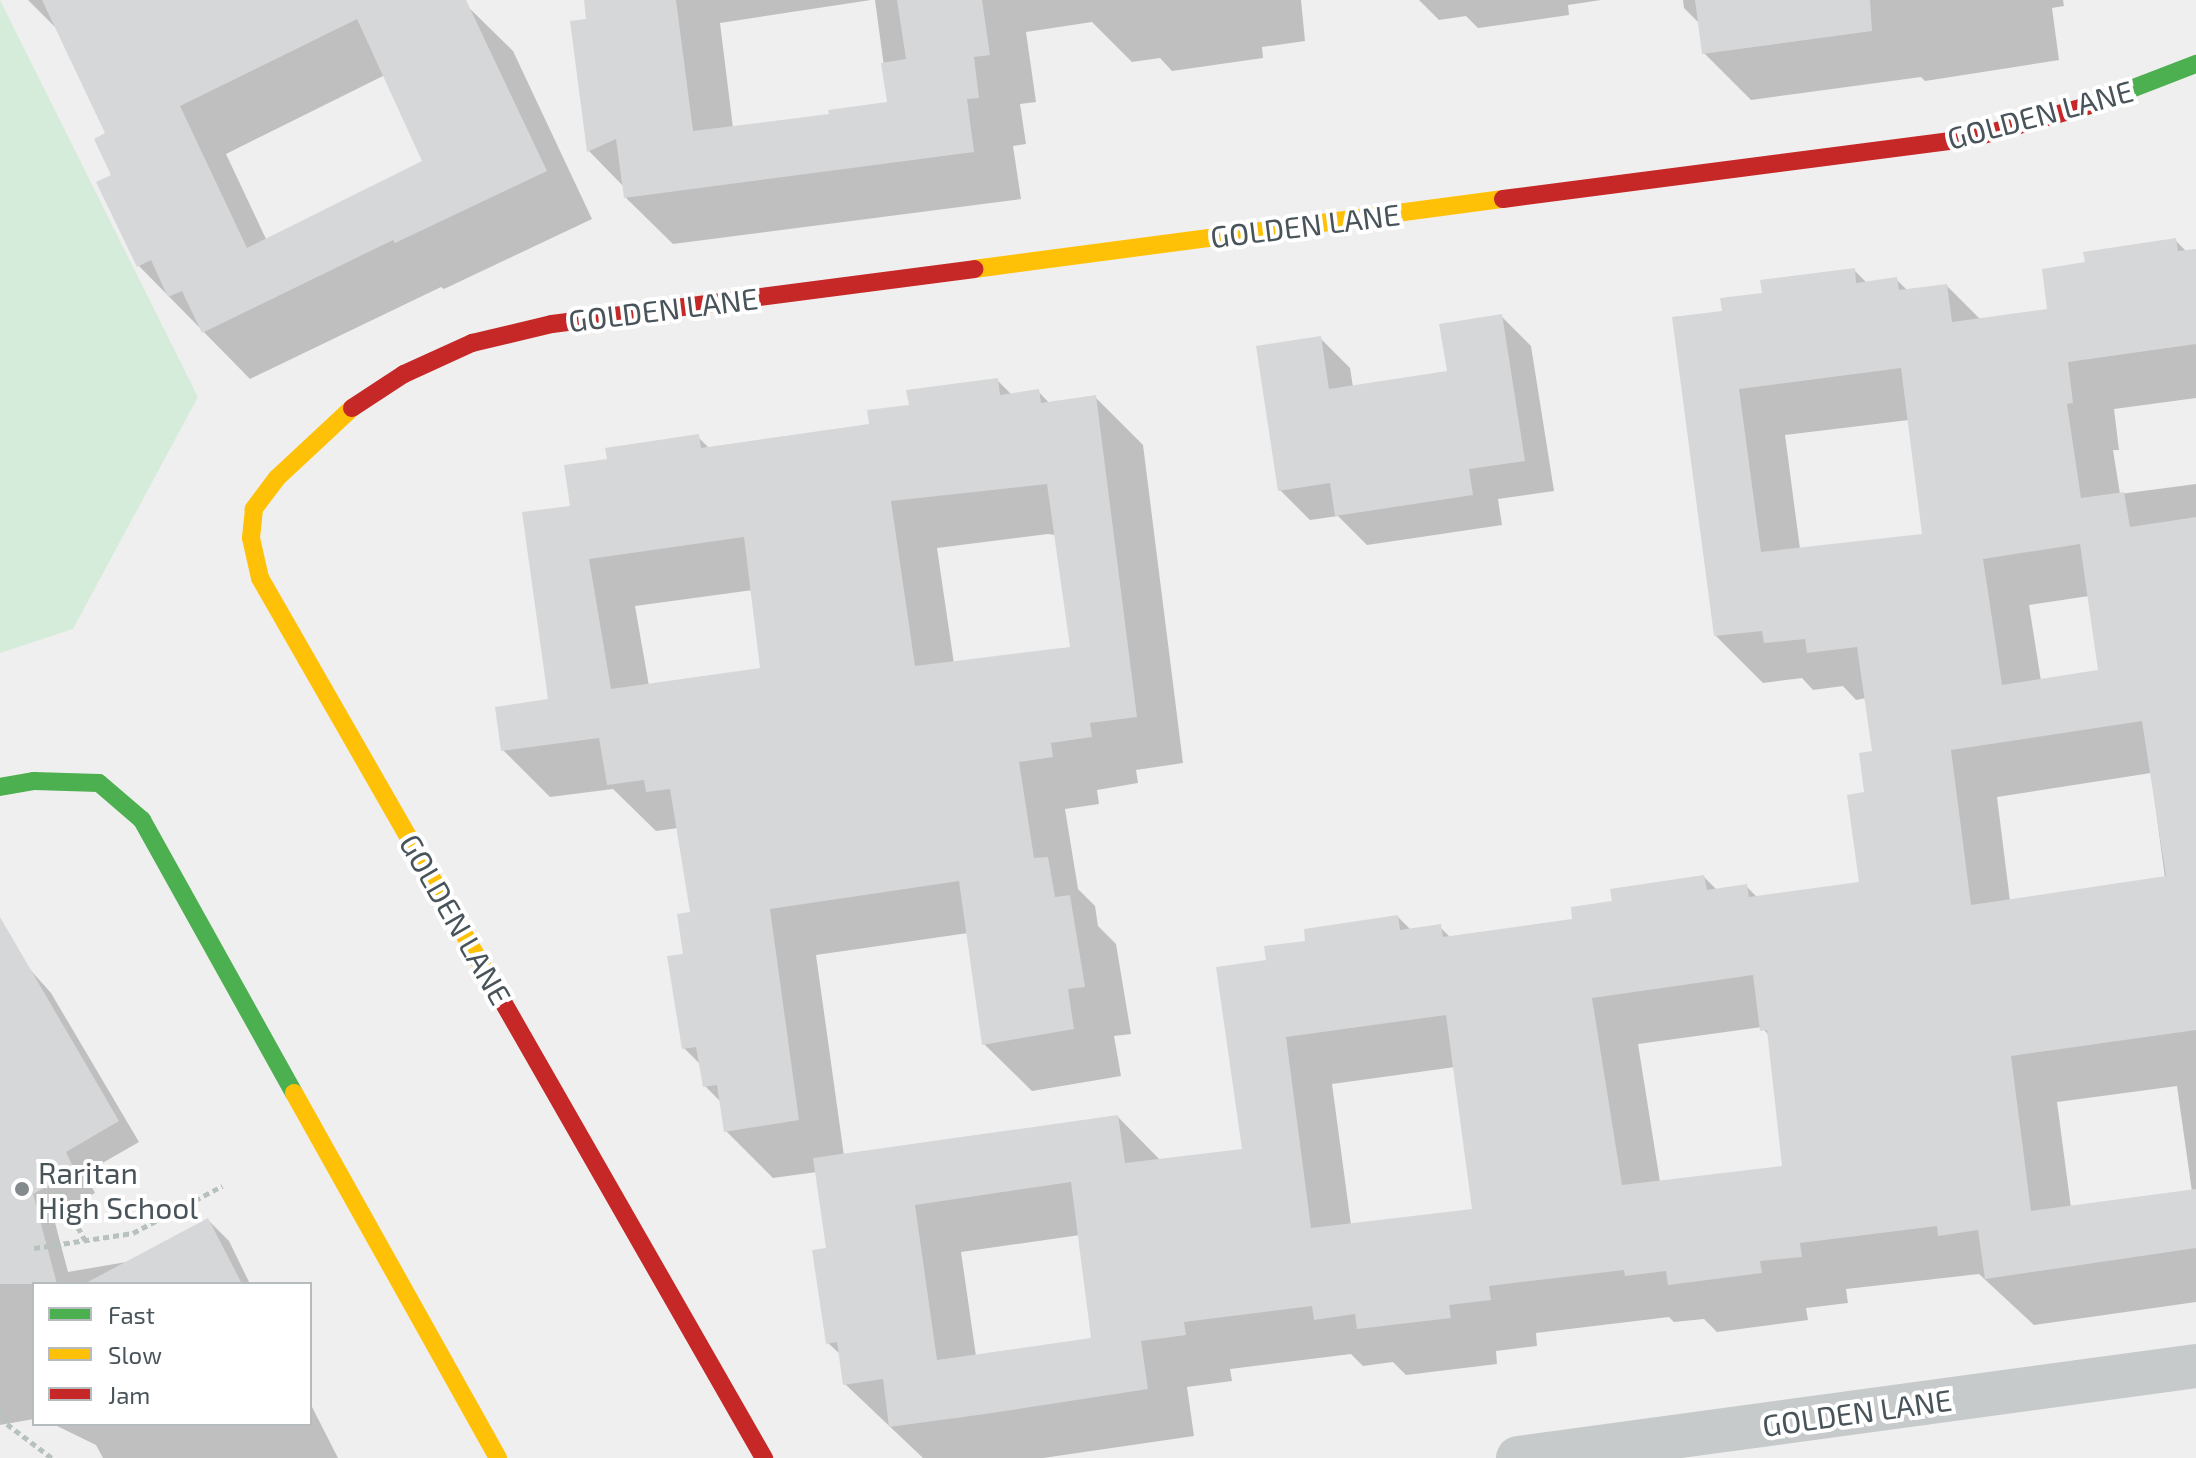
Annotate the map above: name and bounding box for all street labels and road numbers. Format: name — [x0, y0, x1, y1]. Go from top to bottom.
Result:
street label: GOLDEN LANE — [1943, 72, 2137, 156]
street label: GOLDEN LANE — [1208, 196, 1402, 254]
street label: GOLDEN LANE — [566, 280, 760, 338]
street label: GOLDEN LANE — [393, 827, 519, 1011]
street label: GOLDEN LANE — [1760, 1381, 1954, 1443]

